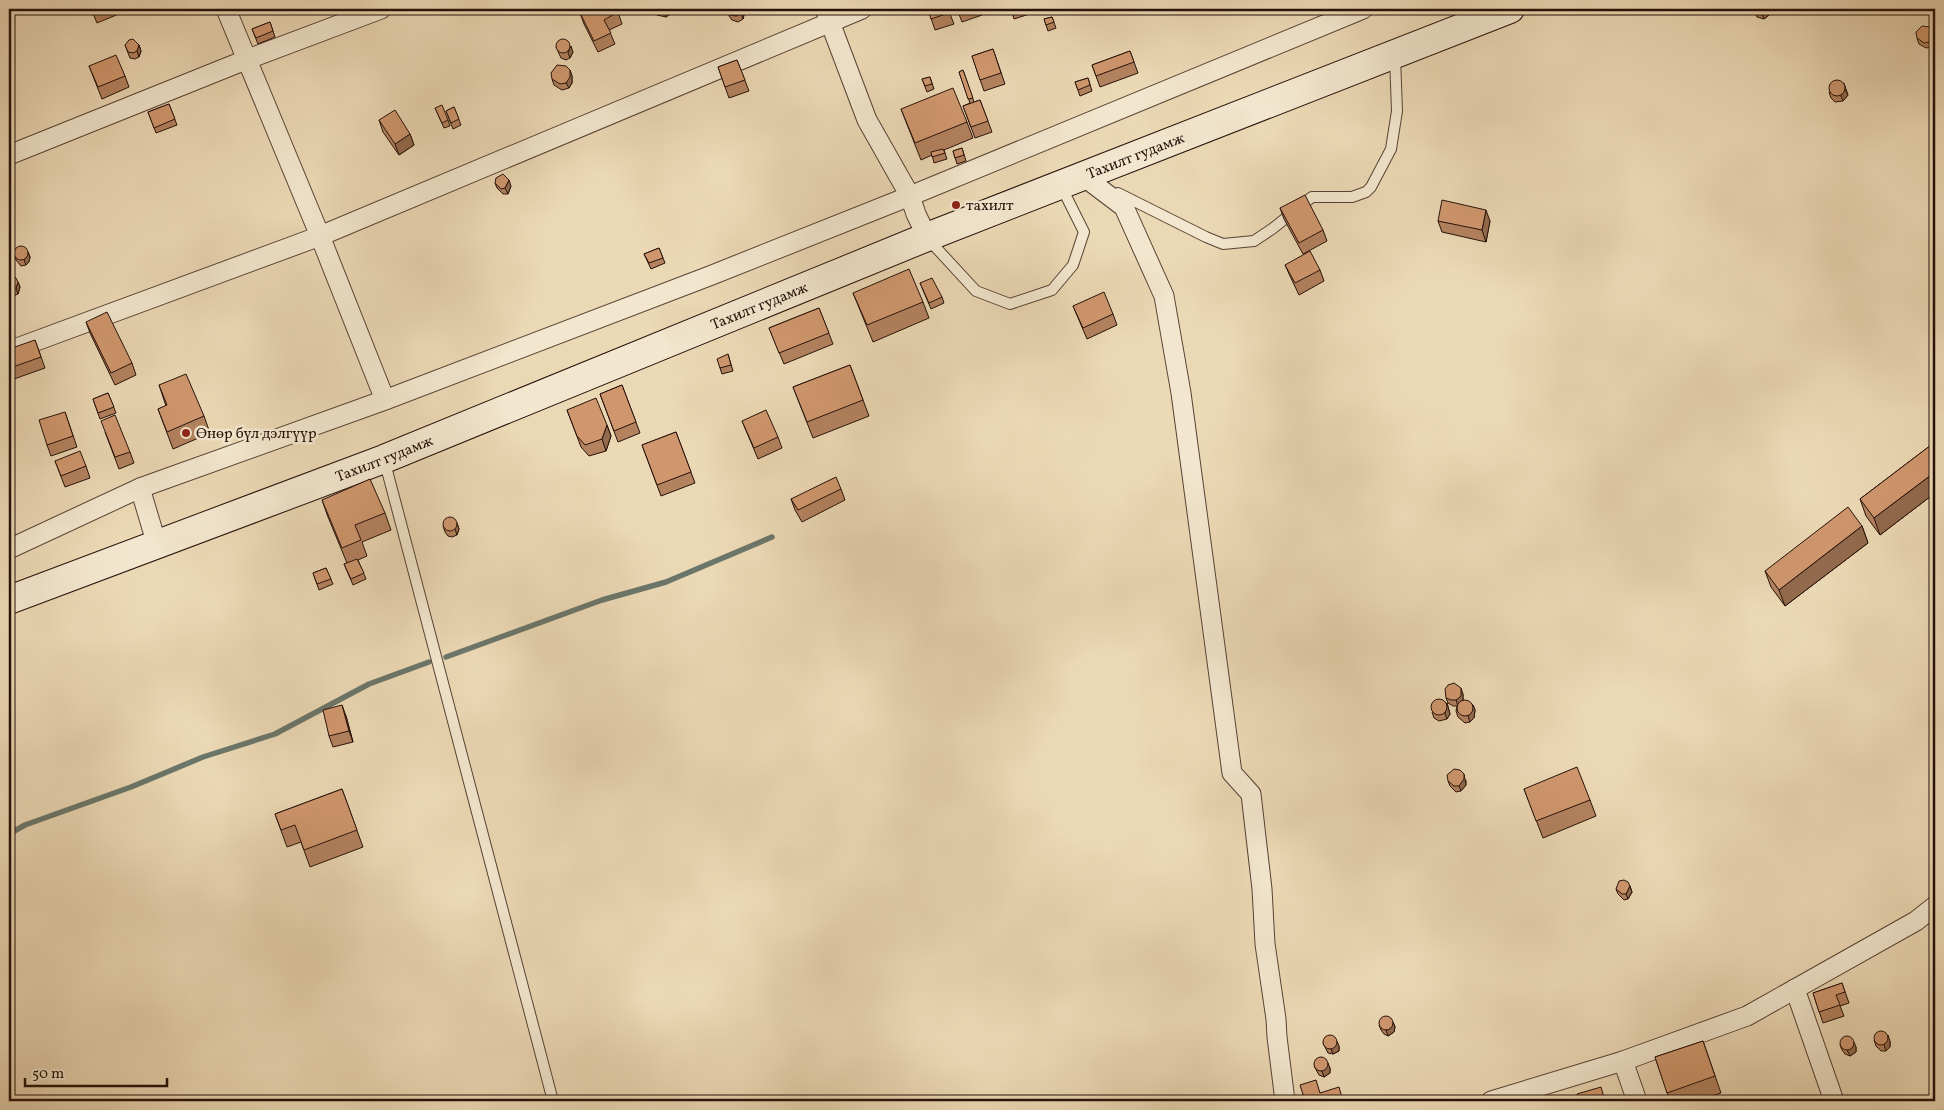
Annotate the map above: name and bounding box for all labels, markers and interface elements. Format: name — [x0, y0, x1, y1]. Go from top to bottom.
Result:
street label: Тахилт гудамж — [1084, 128, 1188, 185]
place label: тахилт — [966, 196, 1014, 217]
marker: тахилт — [950, 199, 962, 211]
street label: Тахилт гудамж — [708, 278, 812, 336]
place label: Өнөр бүл дэлгүүр — [196, 424, 317, 445]
marker: Өнөр бүл дэлгүүр — [180, 427, 192, 439]
street label: Тахилт гудамж — [333, 431, 437, 488]
scale bar — [25, 1055, 168, 1087]
text: 50 m — [32, 1064, 64, 1085]

